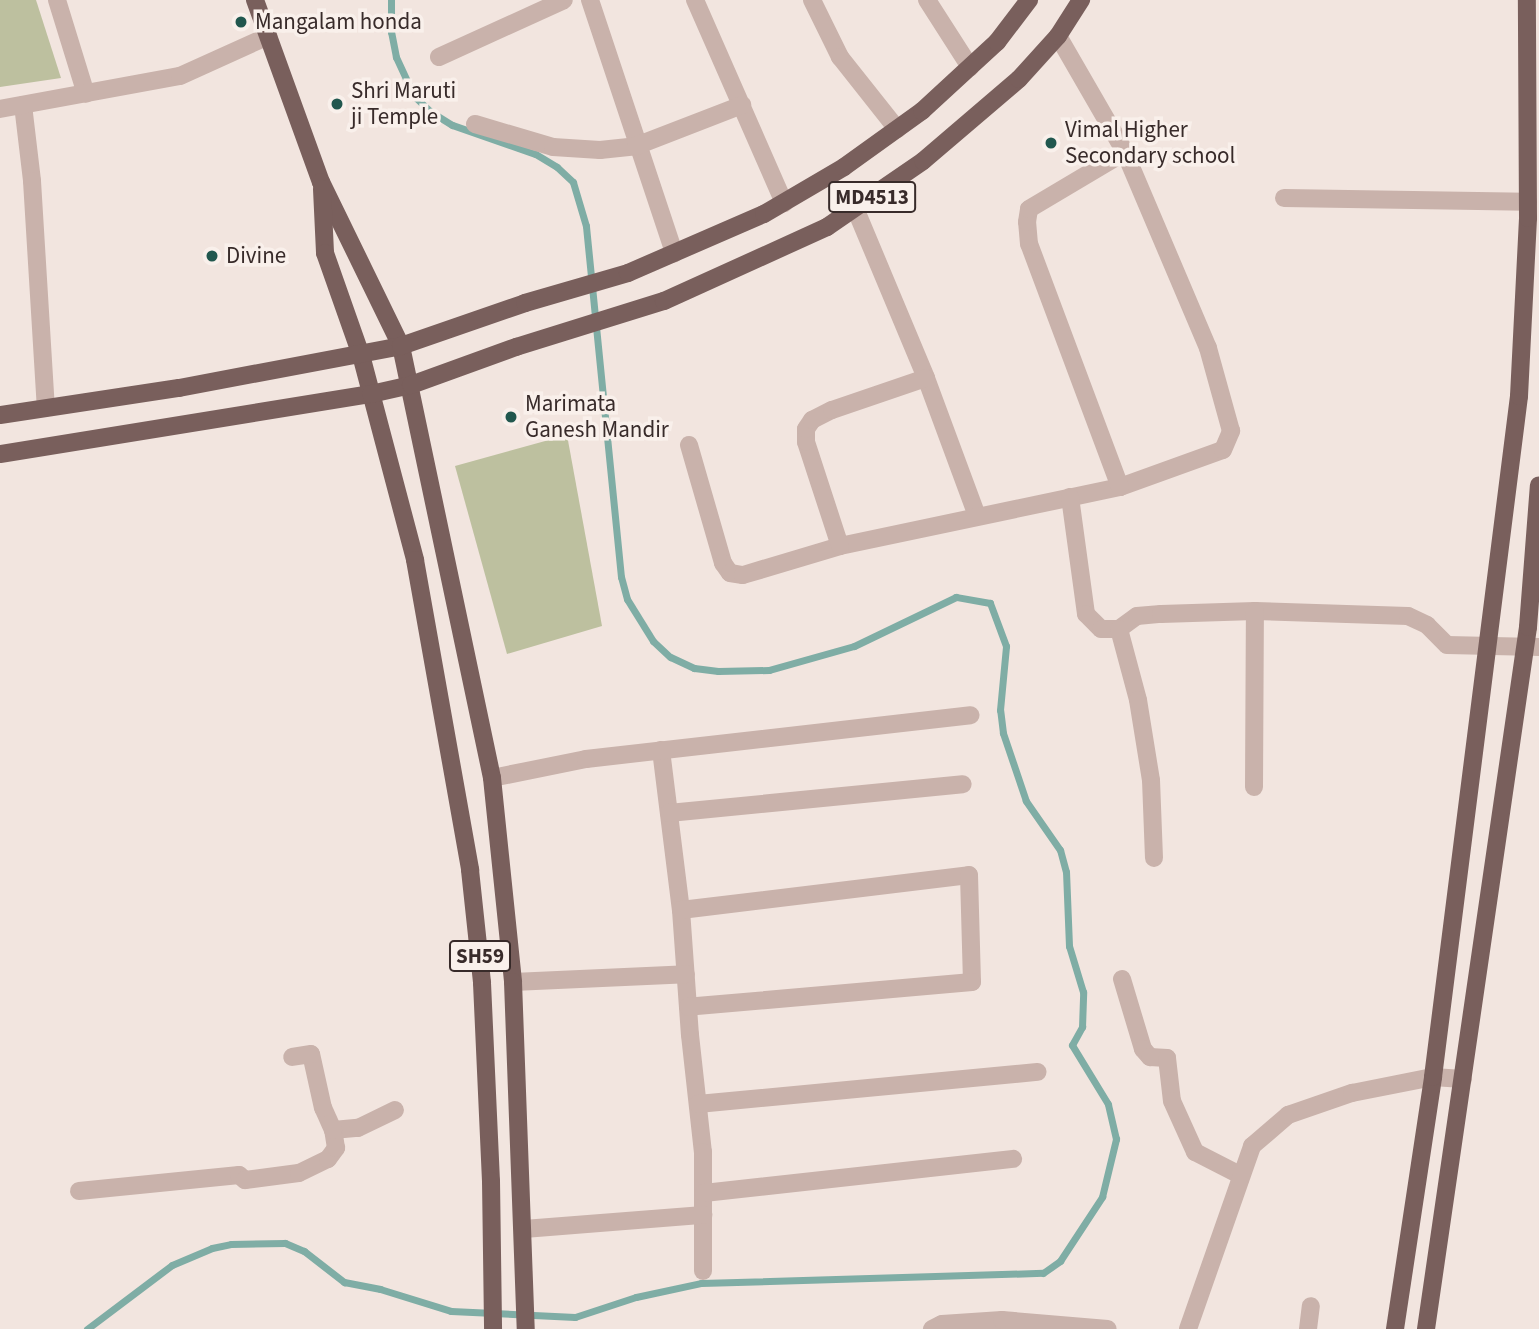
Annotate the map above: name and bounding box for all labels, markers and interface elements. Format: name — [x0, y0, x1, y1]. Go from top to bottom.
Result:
place label: Mangalam honda — [255, 8, 422, 36]
marker: Mangalam honda — [233, 14, 249, 30]
place label: Shri Maruti ji Temple — [351, 77, 456, 131]
marker: Shri Maruti ji Temple — [329, 96, 345, 112]
place label: Vimal Higher Secondary school — [1065, 116, 1235, 170]
marker: Vimal Higher Secondary school — [1043, 135, 1059, 151]
road number: MD4513 — [826, 180, 917, 214]
place label: Divine — [226, 242, 286, 270]
marker: Divine — [204, 248, 220, 264]
place label: Marimata Ganesh Mandir — [525, 390, 669, 444]
marker: Marimata Ganesh Mandir — [503, 409, 519, 425]
road number: SH59 — [448, 939, 512, 974]

